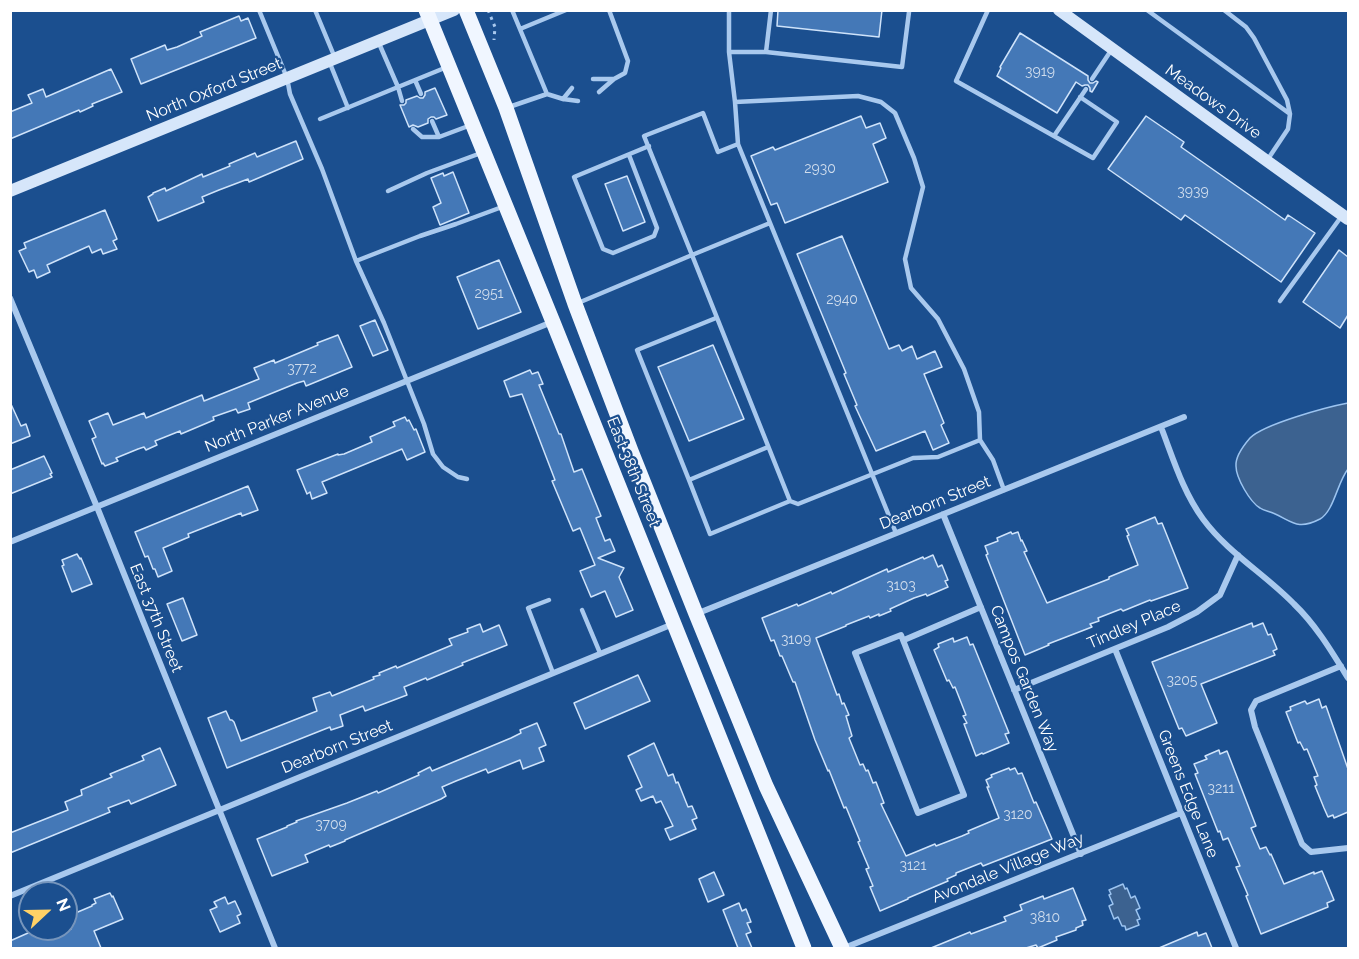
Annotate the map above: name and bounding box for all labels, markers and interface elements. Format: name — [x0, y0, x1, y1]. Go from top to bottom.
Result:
street label: North Oxford Street — [143, 54, 285, 126]
street label: Meadows Drive — [1161, 61, 1265, 143]
house number: 3919 — [1025, 64, 1055, 80]
house number: 2930 — [804, 161, 836, 177]
house number: 3939 — [1177, 184, 1209, 200]
house number: 2951 — [474, 286, 504, 302]
house number: 2940 — [826, 292, 858, 308]
house number: 3772 — [287, 361, 317, 377]
street label: North Parker Avenue — [202, 381, 352, 457]
street label: East 38th Street — [602, 414, 664, 530]
street label: Dearborn Street — [877, 472, 993, 534]
street label: East 37th Street — [125, 561, 187, 675]
house number: 3103 — [886, 578, 916, 594]
street label: Tindley Place — [1084, 597, 1184, 653]
street label: Campos Garden Way — [986, 603, 1062, 755]
house number: 3109 — [781, 632, 811, 648]
house number: 3205 — [1167, 673, 1197, 689]
street label: Dearborn Street — [279, 716, 395, 778]
street label: Greens Edge Lane — [1154, 727, 1222, 861]
house number: 3211 — [1208, 781, 1234, 797]
house number: 3120 — [1003, 807, 1033, 823]
house number: 3709 — [315, 817, 347, 833]
street label: Avondale Village Way — [929, 829, 1087, 907]
house number: 3121 — [900, 858, 926, 874]
north arrow — [18, 881, 78, 941]
text: N — [52, 896, 74, 914]
house number: 3810 — [1030, 910, 1060, 926]

